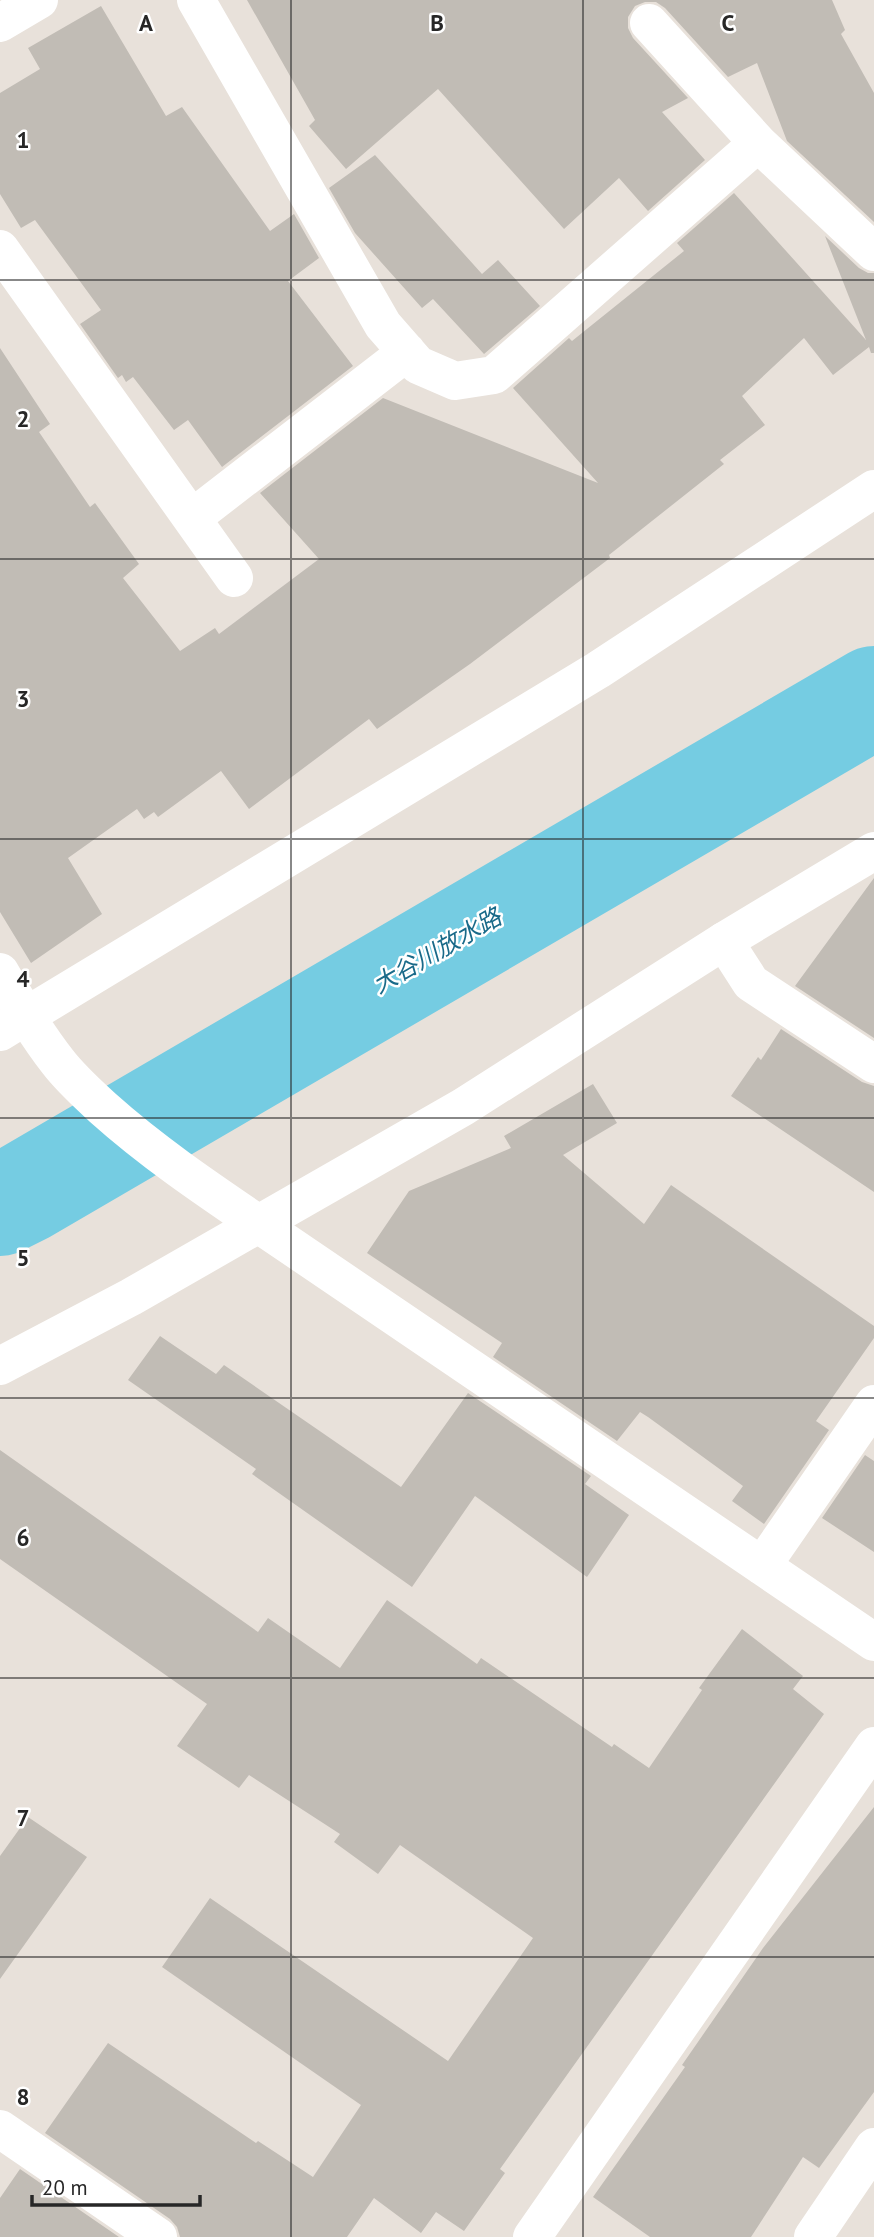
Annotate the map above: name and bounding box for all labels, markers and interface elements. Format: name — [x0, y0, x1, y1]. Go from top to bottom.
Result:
text: A — [139, 8, 153, 37]
text: B — [430, 8, 444, 37]
text: C — [722, 8, 735, 37]
text: 1 — [16, 125, 30, 154]
text: 2 — [16, 404, 30, 433]
text: 3 — [16, 684, 30, 713]
water label: 大谷川放水路 — [367, 900, 509, 1000]
text: 4 — [16, 964, 30, 993]
text: 5 — [16, 1243, 30, 1272]
text: 6 — [16, 1523, 30, 1552]
text: 7 — [16, 1803, 30, 1832]
text: 8 — [16, 2082, 30, 2111]
scale bar — [32, 2164, 200, 2208]
text: 20 m — [42, 2174, 88, 2201]

